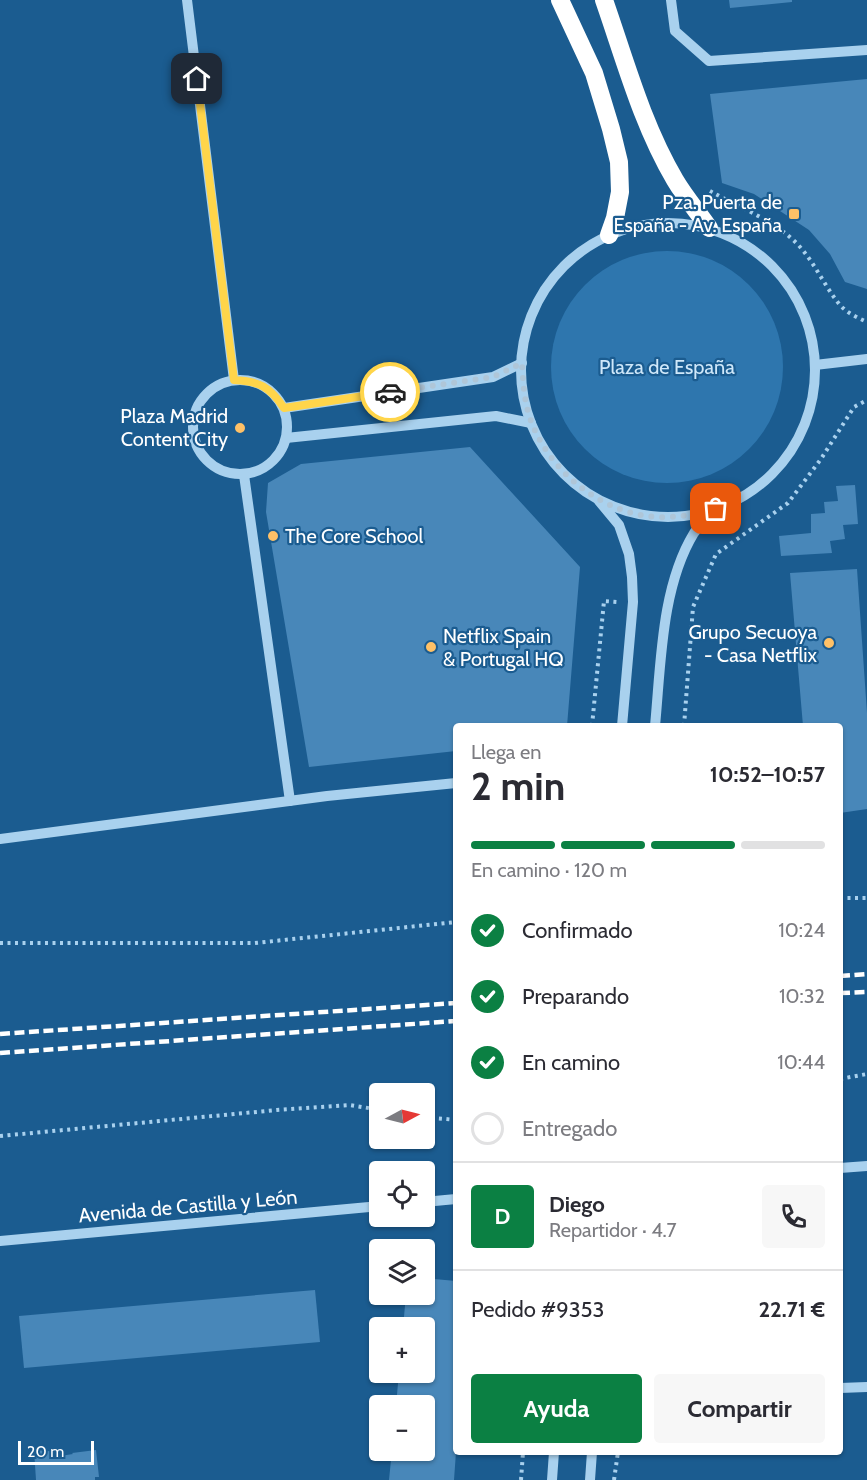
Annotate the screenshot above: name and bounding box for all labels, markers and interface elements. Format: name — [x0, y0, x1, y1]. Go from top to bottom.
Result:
pin — [171, 53, 222, 104]
icon: home — [180, 62, 213, 95]
place label: Pza. Puerta de España - Av. España — [613, 190, 782, 237]
marker: Pza. Puerta de España - Av. España — [787, 207, 801, 221]
park label: Plaza de España — [599, 355, 735, 379]
courier — [360, 362, 420, 422]
icon: car — [374, 376, 407, 409]
place label: Plaza Madrid Content City — [120, 404, 228, 451]
marker: Plaza Madrid Content City — [233, 421, 247, 435]
pin — [690, 483, 741, 534]
icon: bag — [699, 492, 732, 525]
place label: The Core School — [285, 524, 424, 548]
marker: The Core School — [266, 529, 280, 543]
place label: Grupo Secuoya - Casa Netflix — [688, 620, 818, 667]
place label: Netflix Spain & Portugal HQ — [443, 624, 564, 671]
marker: Grupo Secuoya - Casa Netflix — [822, 636, 836, 650]
marker: Netflix Spain & Portugal HQ — [424, 640, 438, 654]
text: Llega en — [471, 740, 541, 764]
text: 10:52–10:57 — [710, 761, 825, 788]
text: 2 min — [471, 762, 565, 810]
text: En camino · 120 m — [471, 858, 627, 882]
icon: check — [471, 914, 504, 947]
text: Confirmado — [522, 917, 633, 944]
text: 10:24 — [778, 918, 825, 942]
icon: check — [471, 980, 504, 1013]
text: Preparando — [522, 983, 629, 1010]
text: 10:32 — [779, 984, 825, 1008]
icon: check — [471, 1046, 504, 1079]
text: En camino — [522, 1049, 620, 1076]
text: 10:44 — [777, 1050, 825, 1074]
north arrow — [369, 1083, 435, 1149]
map controls — [369, 1083, 435, 1461]
text: Entregado — [522, 1115, 617, 1142]
button: locate — [369, 1161, 435, 1227]
street label: Avenida de Castilla y León — [78, 1184, 298, 1228]
button: phone — [762, 1185, 825, 1248]
text: Diego — [549, 1191, 605, 1218]
text: D — [495, 1203, 510, 1230]
text: Repartidor · 4.7 — [549, 1218, 677, 1242]
button: layers — [369, 1239, 435, 1305]
text: Pedido #9353 — [471, 1296, 604, 1323]
text: 22.71 € — [758, 1296, 825, 1323]
button: + — [369, 1317, 435, 1383]
button: Ayuda — [471, 1374, 642, 1443]
button: Compartir — [654, 1374, 825, 1443]
button: − — [369, 1395, 435, 1461]
scale bar — [18, 1438, 94, 1466]
text: 20 m — [27, 1442, 64, 1461]

